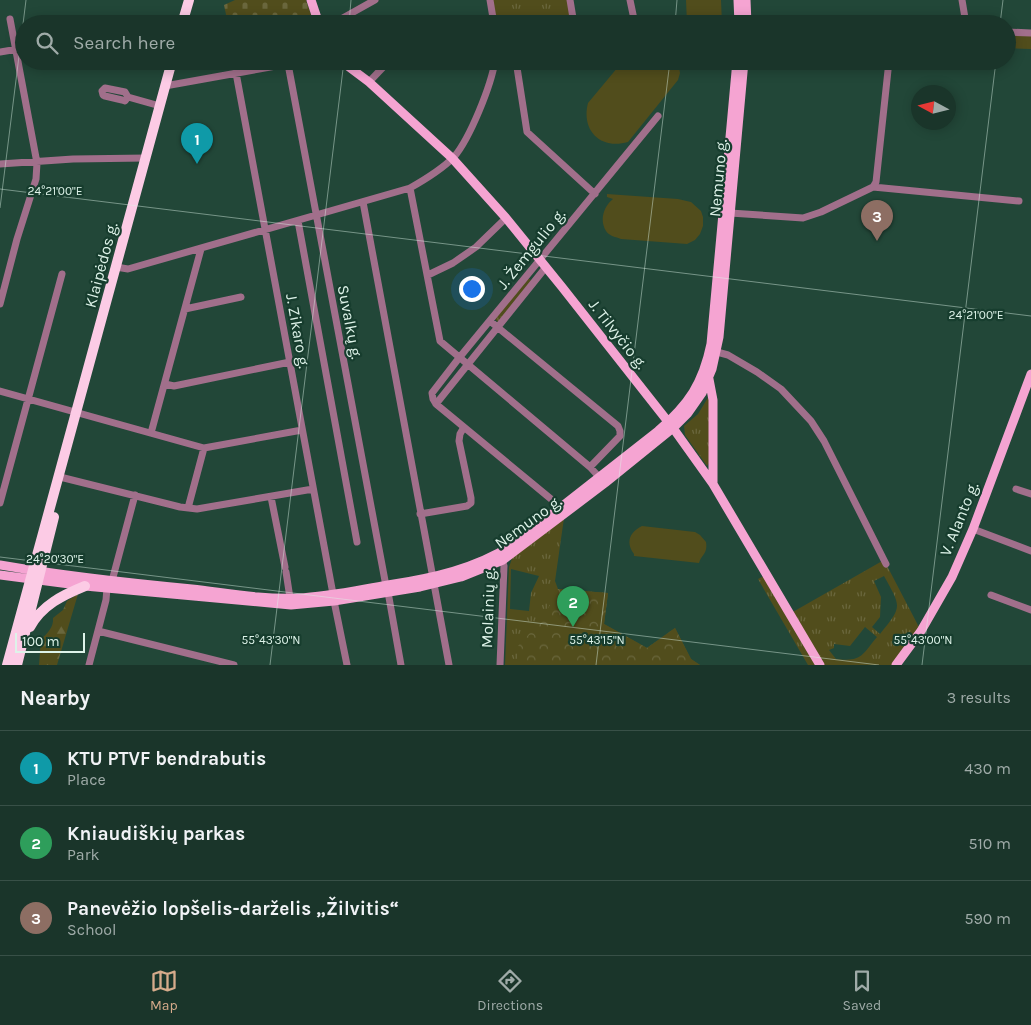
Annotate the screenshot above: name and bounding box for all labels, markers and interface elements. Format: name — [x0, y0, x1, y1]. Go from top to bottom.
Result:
search box — [15, 15, 1016, 70]
icon: search — [33, 29, 61, 57]
text: Search here — [73, 32, 175, 54]
north arrow — [911, 85, 956, 130]
pin: 1 — [181, 123, 213, 164]
street label: Nemuno g. — [705, 138, 731, 218]
text: 24°21'00"E — [28, 184, 82, 198]
pin: 3 — [861, 200, 893, 241]
street label: J. Žemgulio g. — [493, 205, 569, 293]
street label: Klaipėdos g. — [80, 220, 122, 310]
your location — [459, 276, 485, 302]
street label: Suvalkų g. — [334, 283, 367, 361]
street label: J. Zikaro g. — [282, 292, 314, 370]
street label: J. Tilvyčio g. — [585, 295, 651, 373]
text: 24°21'00"E — [949, 308, 1003, 322]
street label: V. Alanto g. — [936, 479, 983, 559]
street label: Nemuno g. — [491, 491, 565, 553]
text: 24°20'30"E — [26, 552, 84, 566]
street label: Molainių g. — [477, 567, 499, 648]
pin: 2 — [557, 586, 589, 627]
scale bar — [15, 630, 85, 653]
text: 100 m — [22, 633, 60, 650]
text: 55°43'30"N — [241, 633, 301, 647]
text: 55°43'15"N — [569, 633, 625, 647]
text: 55°43'00"N — [893, 633, 953, 647]
text: Nearby — [20, 686, 90, 710]
text: 3 results — [947, 688, 1011, 707]
text: KTU PTVF bendrabutis — [67, 748, 266, 770]
text: 1 — [33, 759, 39, 778]
text: 430 m — [964, 759, 1011, 778]
text: Place — [67, 770, 106, 789]
text: Kniaudiškių parkas — [67, 823, 245, 845]
text: 2 — [31, 834, 41, 853]
text: 510 m — [968, 834, 1011, 853]
text: Park — [67, 845, 99, 864]
text: Panevėžio lopšelis-darželis „Žilvitis“ — [67, 898, 399, 920]
text: 3 — [31, 909, 41, 928]
text: 590 m — [964, 909, 1011, 928]
text: School — [67, 920, 117, 939]
tab: Map — [150, 967, 178, 1014]
tab: Directions — [477, 967, 543, 1014]
tab: Saved — [843, 967, 881, 1014]

